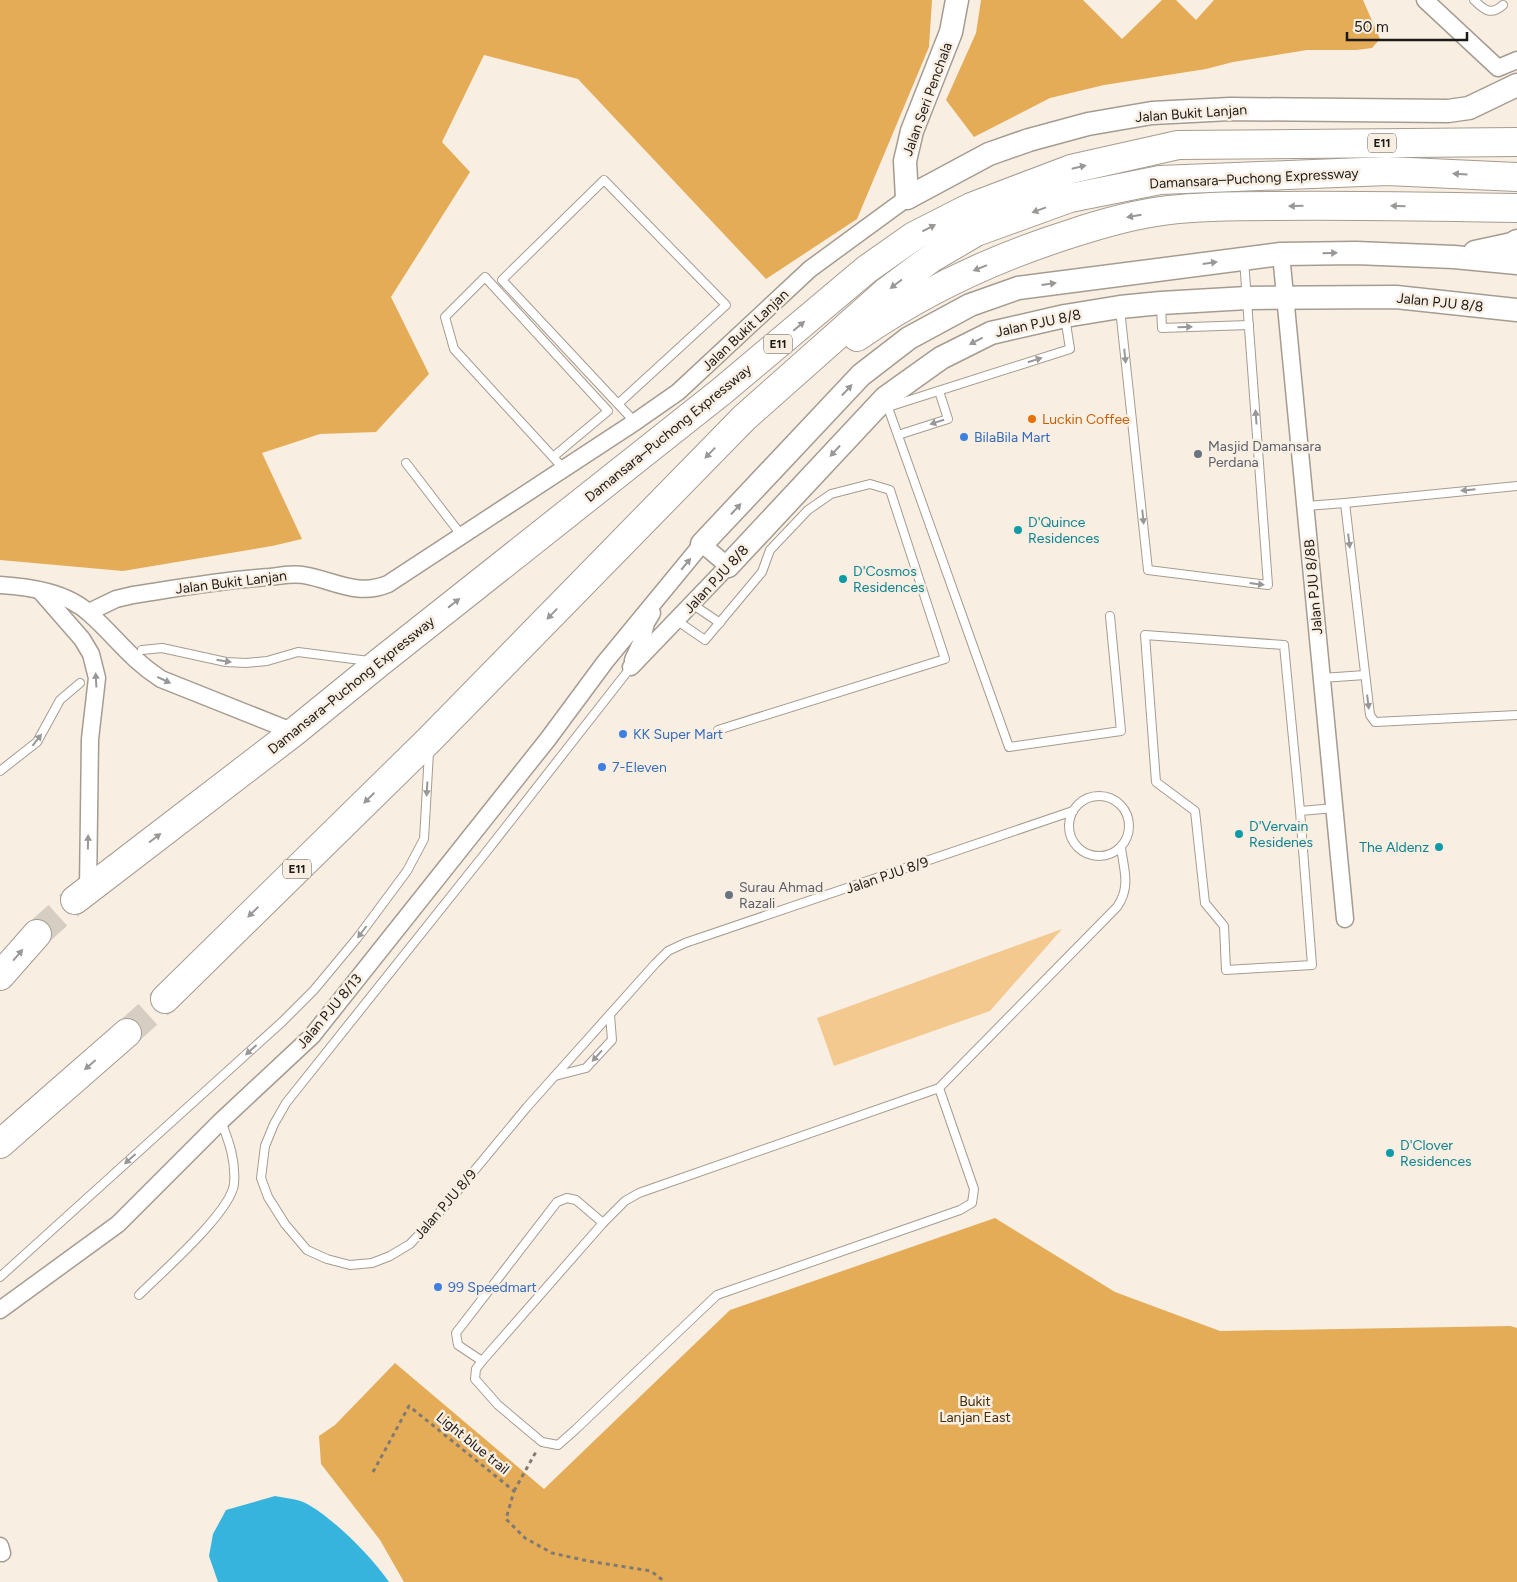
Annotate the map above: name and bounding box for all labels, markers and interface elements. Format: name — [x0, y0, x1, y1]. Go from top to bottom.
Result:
scale bar — [1347, 10, 1467, 42]
text: 50 m — [1354, 18, 1389, 36]
street label: Jalan Seri Penchala — [899, 40, 956, 158]
street label: Jalan Bukit Lanjan — [1135, 101, 1248, 126]
road number: E11 — [1368, 134, 1396, 152]
one-way arrow — [1071, 163, 1087, 171]
street label: Damansara–Puchong Expressway — [1149, 164, 1360, 192]
one-way arrow — [1452, 170, 1468, 178]
one-way arrow — [1288, 202, 1304, 210]
one-way arrow — [1390, 202, 1406, 210]
one-way arrow — [1031, 206, 1046, 214]
one-way arrow — [1126, 213, 1142, 221]
one-way arrow — [922, 224, 936, 232]
one-way arrow — [1322, 249, 1338, 257]
one-way arrow — [1202, 259, 1218, 267]
one-way arrow — [973, 264, 987, 272]
one-way arrow — [889, 279, 903, 289]
one-way arrow — [1041, 280, 1057, 288]
street label: Jalan Bukit Lanjan — [699, 286, 792, 375]
street label: Jalan PJU 8/8 — [1396, 289, 1484, 316]
street label: Jalan PJU 8/8 — [994, 306, 1082, 341]
one-way arrow — [793, 320, 805, 332]
one-way arrow — [1177, 323, 1193, 331]
road number: E11 — [764, 334, 792, 354]
one-way arrow — [968, 337, 983, 345]
one-way arrow — [1121, 348, 1129, 364]
one-way arrow — [1027, 356, 1042, 364]
street label: Damansara–Puchong Expressway — [582, 360, 756, 506]
one-way arrow — [841, 385, 853, 397]
one-way arrow — [1251, 408, 1259, 424]
place label: Luckin Coffee — [1042, 411, 1130, 428]
marker: Luckin Coffee — [1026, 413, 1038, 425]
one-way arrow — [929, 419, 944, 427]
place label: BilaBila Mart — [974, 429, 1051, 446]
marker: BilaBila Mart — [958, 431, 970, 443]
place label: Masjid Damansara Perdana — [1208, 438, 1321, 471]
one-way arrow — [829, 444, 841, 456]
one-way arrow — [704, 446, 716, 458]
marker: Masjid Damansara Perdana — [1192, 448, 1204, 460]
one-way arrow — [1460, 487, 1476, 495]
one-way arrow — [730, 503, 742, 515]
one-way arrow — [1139, 510, 1147, 526]
place label: D'Quince Residences — [1028, 514, 1100, 547]
marker: D'Quince Residences — [1012, 524, 1024, 536]
one-way arrow — [1345, 533, 1353, 549]
street label: Jalan PJU 8/8B — [1301, 539, 1326, 635]
street label: Jalan PJU 8/8 — [680, 542, 752, 617]
one-way arrow — [681, 558, 692, 571]
place label: D'Cosmos Residences — [853, 563, 925, 596]
street label: Jalan Bukit Lanjan — [174, 567, 288, 598]
marker: D'Cosmos Residences — [837, 573, 849, 585]
one-way arrow — [1249, 580, 1265, 588]
one-way arrow — [447, 597, 460, 608]
one-way arrow — [546, 607, 558, 619]
street label: Damansara–Puchong Expressway — [265, 612, 439, 758]
one-way arrow — [217, 657, 233, 665]
one-way arrow — [91, 671, 99, 687]
one-way arrow — [157, 676, 171, 684]
one-way arrow — [1364, 694, 1372, 710]
place label: KK Super Mart — [633, 726, 723, 743]
marker: KK Super Mart — [617, 728, 629, 740]
one-way arrow — [32, 733, 42, 747]
place label: 7-Eleven — [612, 759, 667, 776]
marker: 7-Eleven — [596, 761, 608, 773]
one-way arrow — [422, 781, 430, 797]
one-way arrow — [364, 792, 376, 804]
place label: D'Vervain Residenes — [1249, 818, 1313, 851]
marker: D'Vervain Residenes — [1233, 828, 1245, 840]
one-way arrow — [85, 833, 93, 849]
one-way arrow — [148, 833, 161, 844]
place label: The Aldenz — [1359, 839, 1429, 856]
marker: The Aldenz — [1433, 841, 1445, 853]
street label: Jalan PJU 8/9 — [844, 853, 931, 898]
road number: E11 — [283, 860, 311, 879]
place label: Surau Ahmad Razali — [739, 879, 823, 912]
marker: Surau Ahmad Razali — [723, 889, 735, 901]
one-way arrow — [247, 906, 259, 918]
one-way arrow — [357, 925, 367, 939]
one-way arrow — [13, 948, 24, 961]
street label: Jalan PJU 8/13 — [293, 971, 365, 1052]
one-way arrow — [245, 1044, 257, 1056]
one-way arrow — [591, 1050, 603, 1062]
one-way arrow — [85, 1059, 97, 1071]
place label: D'Clover Residences — [1400, 1137, 1472, 1170]
marker: D'Clover Residences — [1384, 1147, 1396, 1159]
one-way arrow — [125, 1153, 137, 1165]
street label: Jalan PJU 8/9 — [411, 1166, 480, 1243]
place label: 99 Speedmart — [448, 1279, 537, 1296]
marker: 99 Speedmart — [432, 1281, 444, 1293]
park label: Bukit Lanjan East — [939, 1393, 1011, 1426]
street label: Light blue trail — [433, 1409, 513, 1478]

